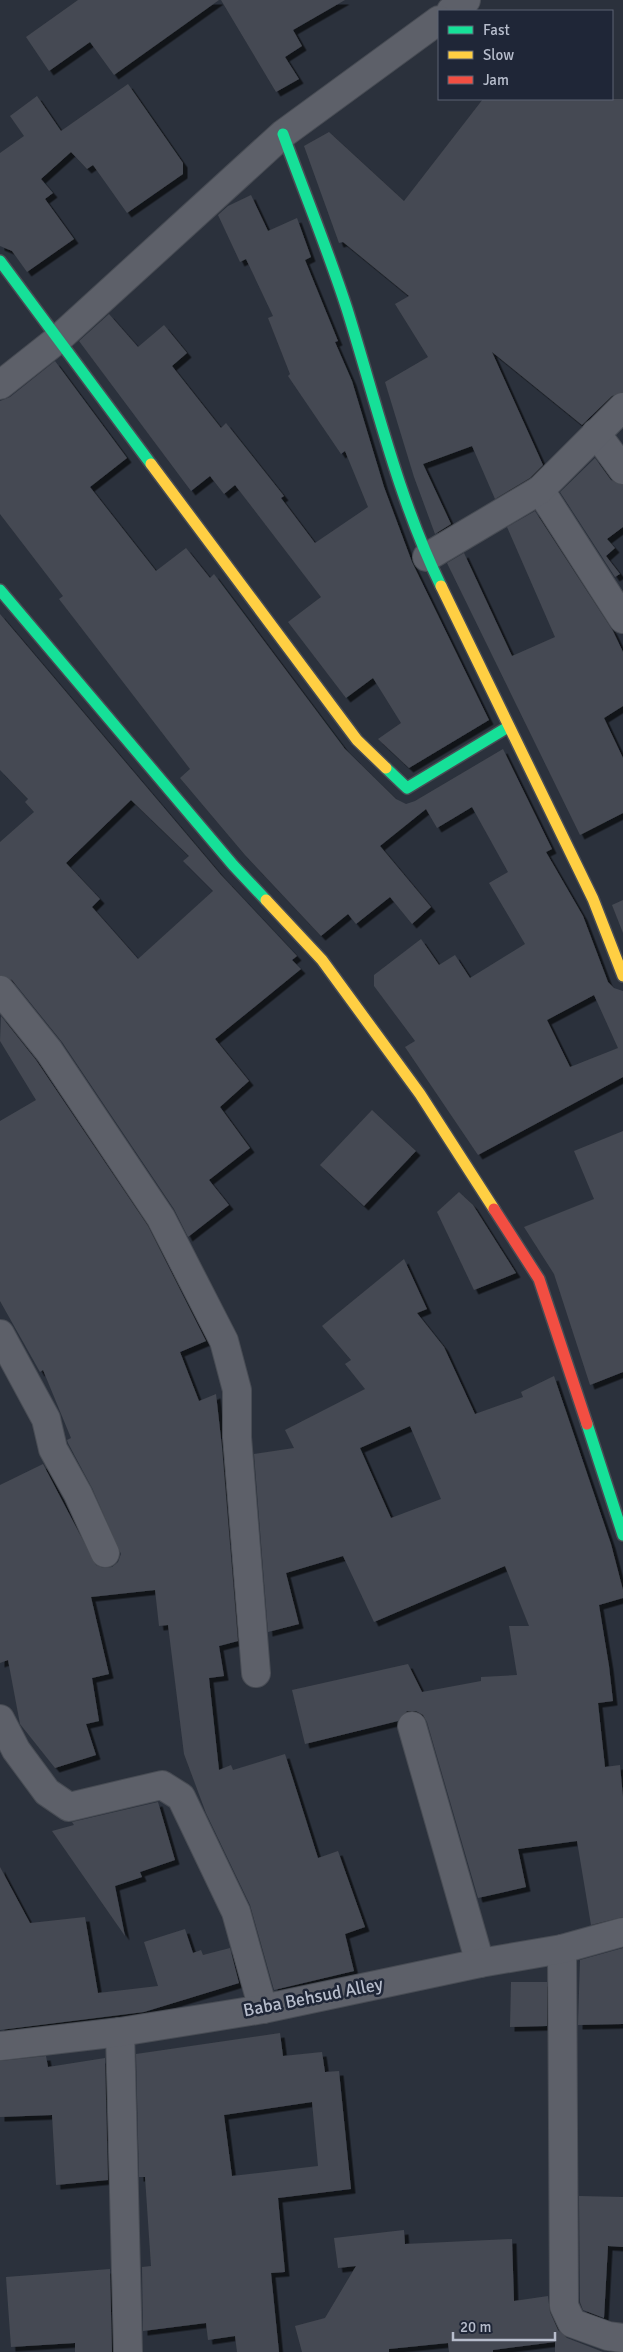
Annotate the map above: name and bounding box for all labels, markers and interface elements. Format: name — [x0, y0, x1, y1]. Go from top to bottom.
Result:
legend — [438, 10, 613, 100]
text: Fast — [483, 21, 510, 39]
text: Slow — [483, 46, 514, 64]
text: Jam — [483, 71, 509, 89]
street label: Baba Behsud Alley — [241, 1973, 385, 2021]
scale bar — [453, 2310, 556, 2342]
text: 20 m — [460, 2318, 491, 2336]

